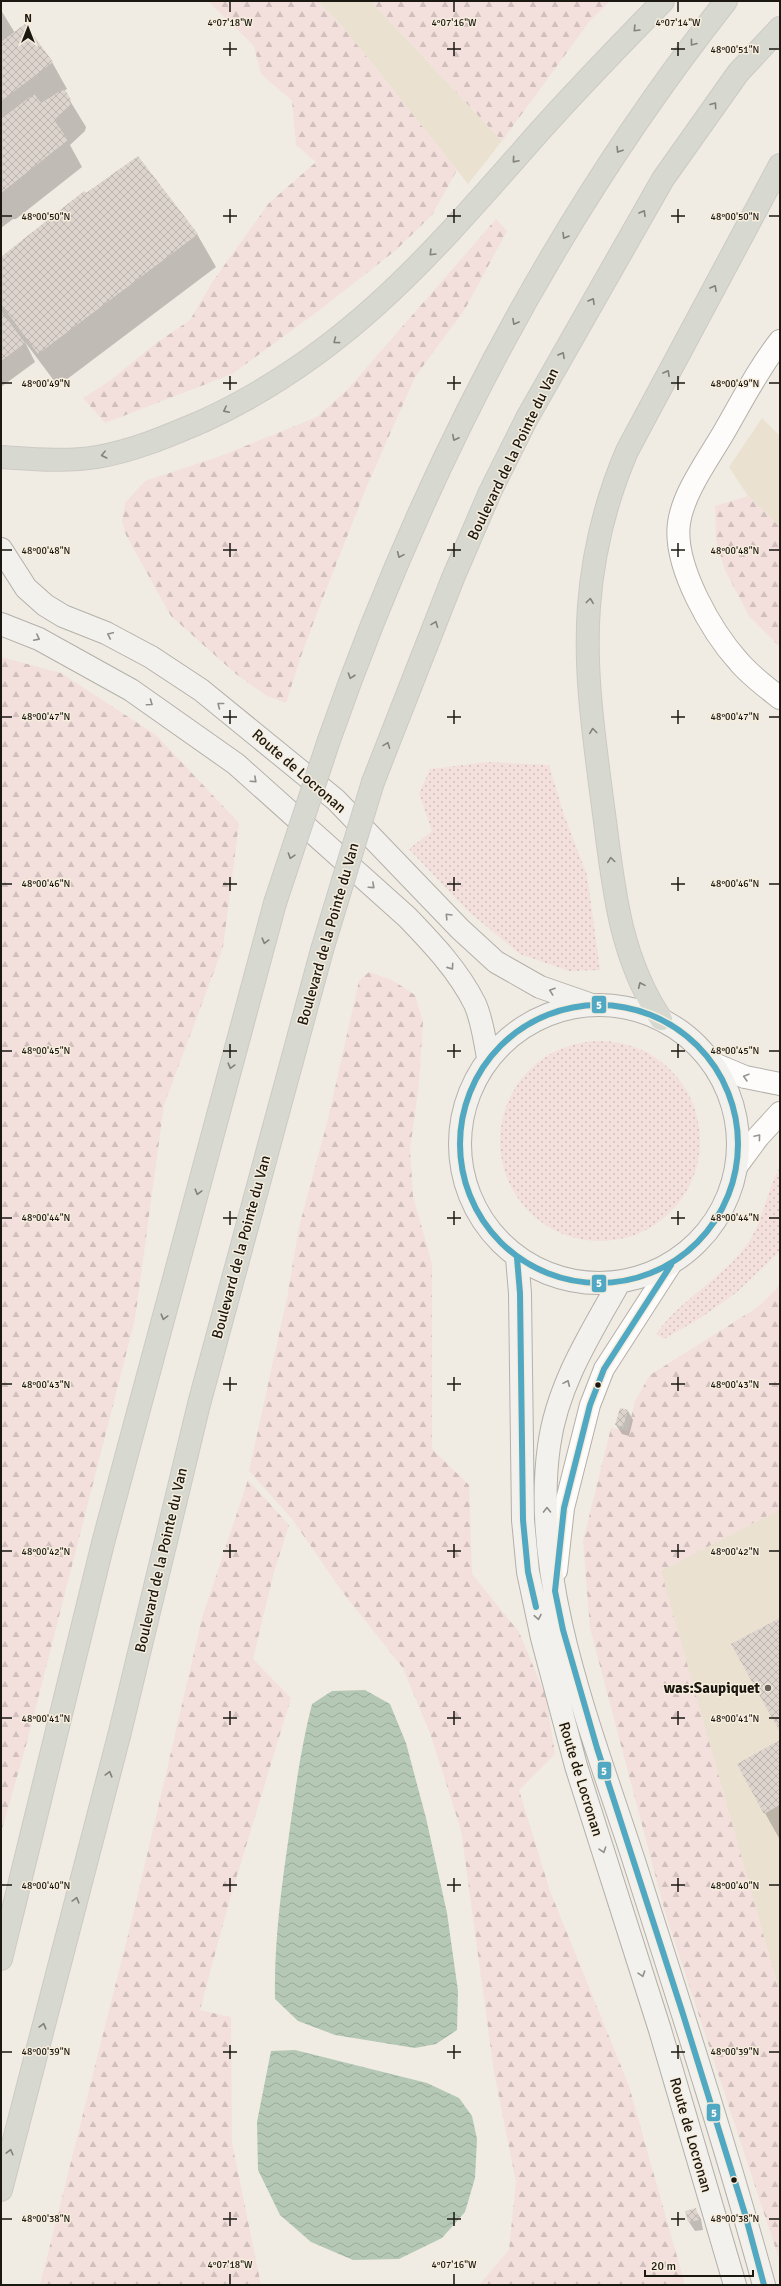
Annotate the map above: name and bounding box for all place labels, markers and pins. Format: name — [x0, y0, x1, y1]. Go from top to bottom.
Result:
unlabelled marker — [593, 1380, 603, 1390]
place label: was:Saupiquet — [664, 1679, 760, 1697]
marker: was:Saupiquet — [763, 1683, 773, 1693]
unlabelled marker — [729, 2175, 739, 2185]

